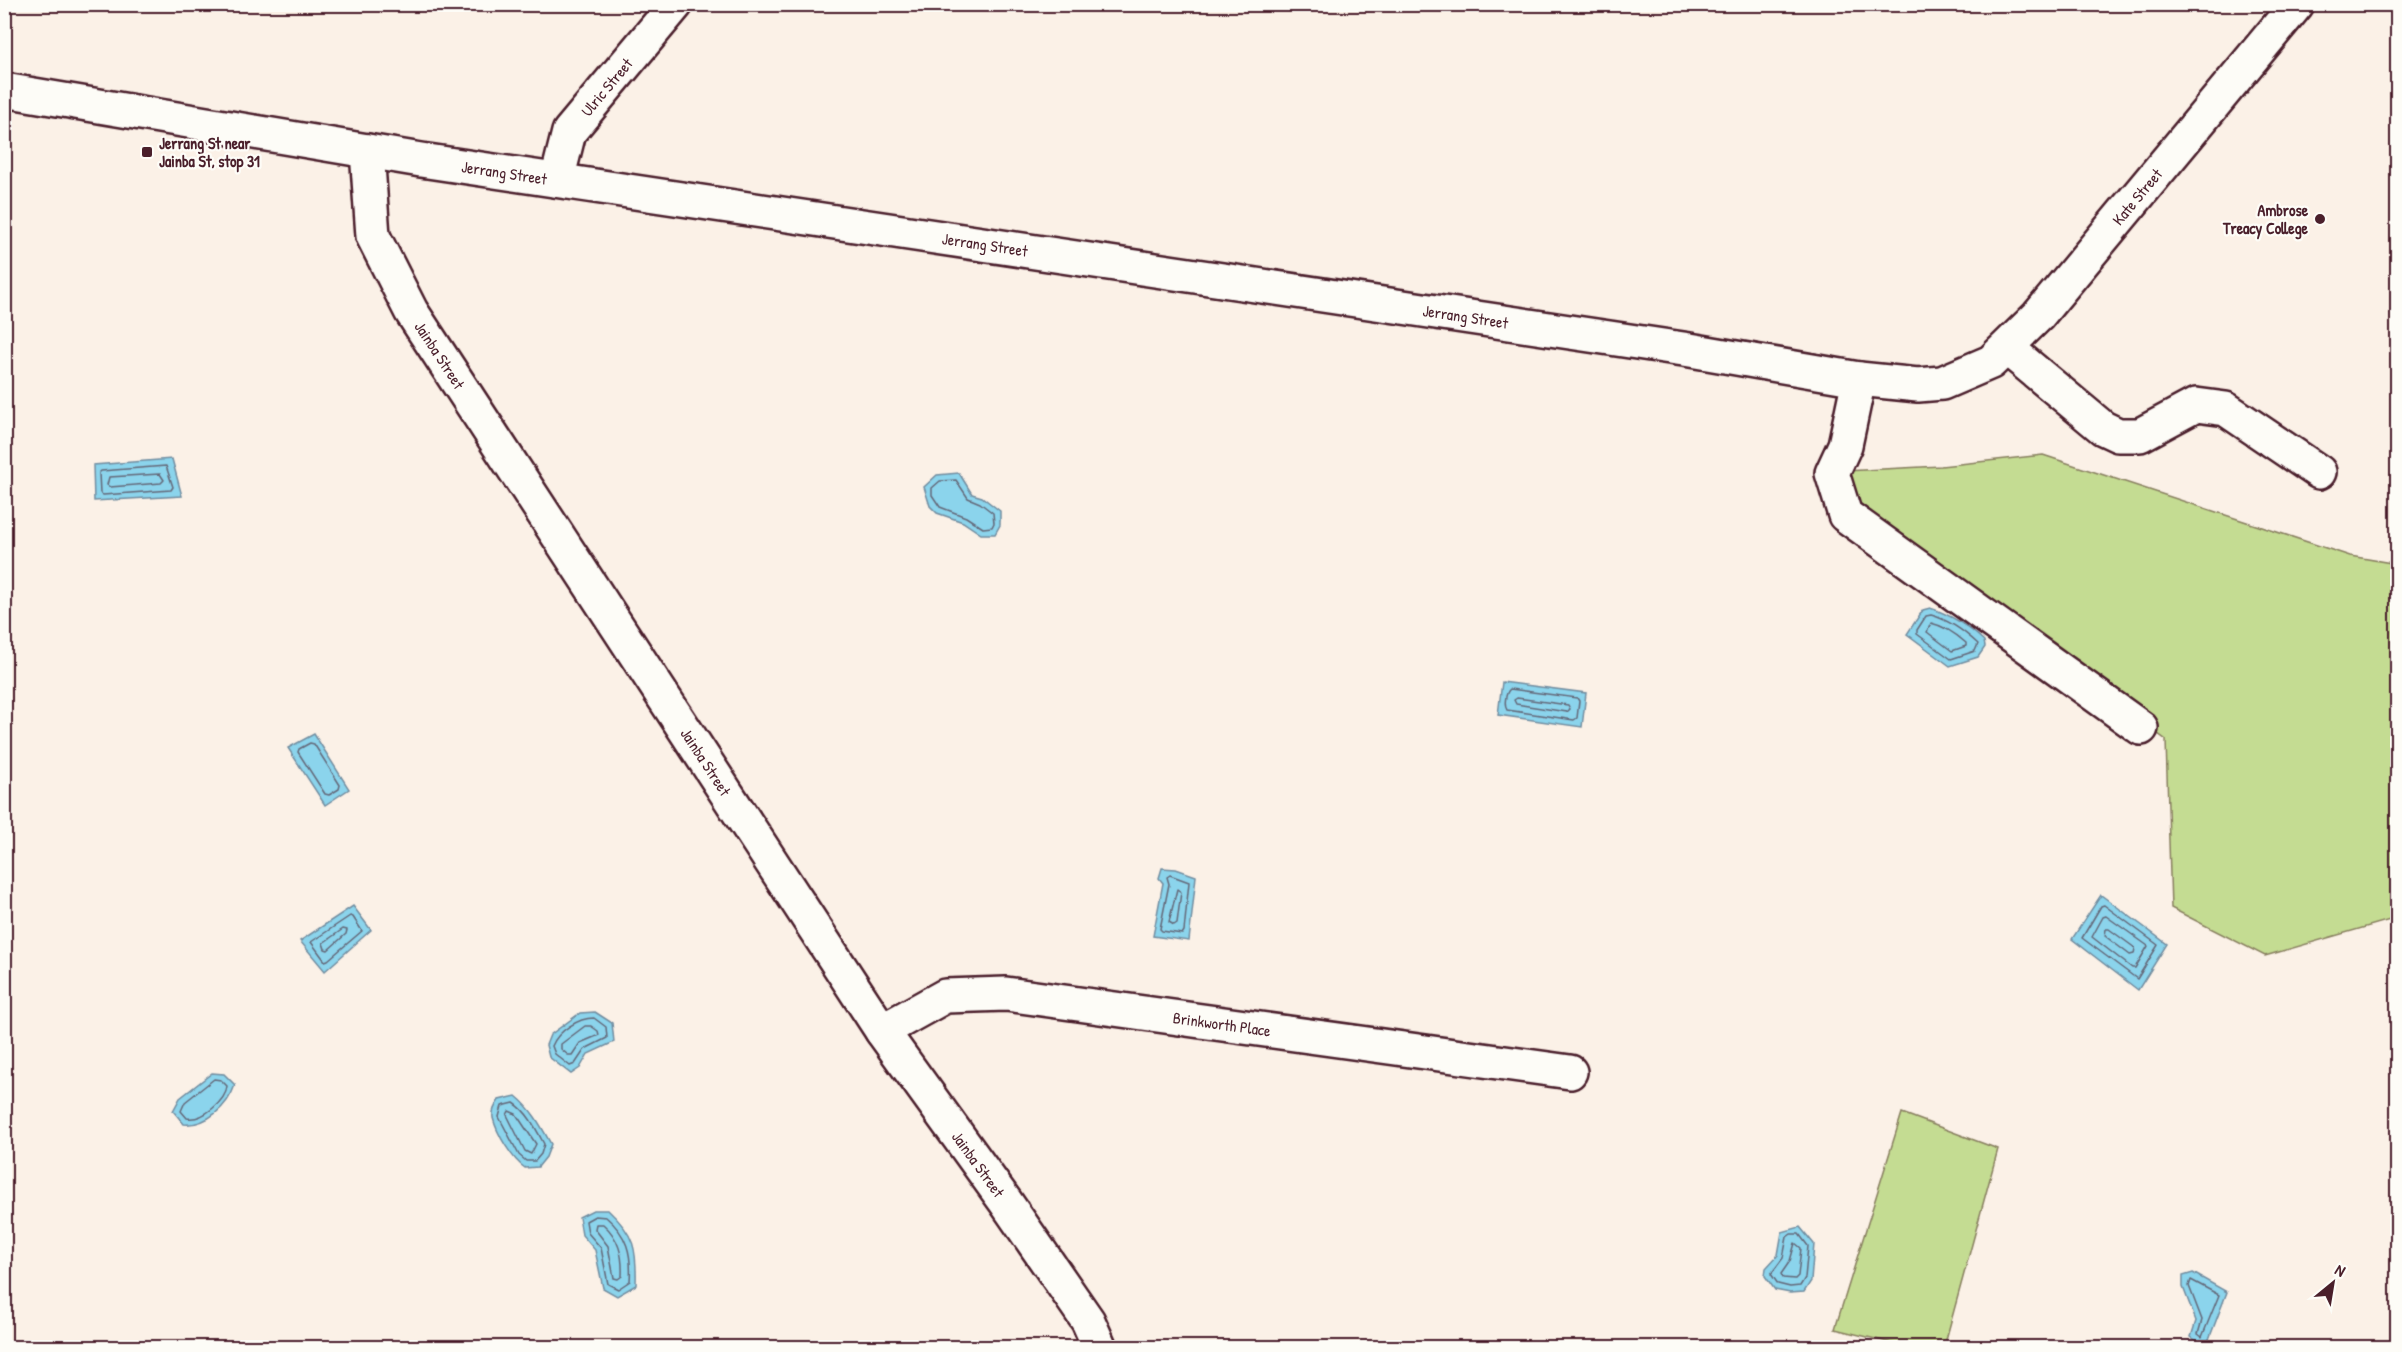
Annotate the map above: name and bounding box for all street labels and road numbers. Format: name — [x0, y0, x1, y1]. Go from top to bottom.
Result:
street label: Ulric Street — [576, 53, 638, 121]
street label: Jerrang Street — [460, 155, 549, 190]
street label: Kate Street — [2107, 163, 2167, 230]
street label: Jerrang Street — [941, 227, 1030, 262]
street label: Jerrang Street — [1421, 299, 1510, 334]
street label: Jainba Street — [410, 317, 470, 394]
street label: Jainba Street — [676, 724, 736, 800]
street label: Brinkworth Place — [1172, 1006, 1273, 1042]
street label: Jainba Street — [947, 1127, 1010, 1202]

